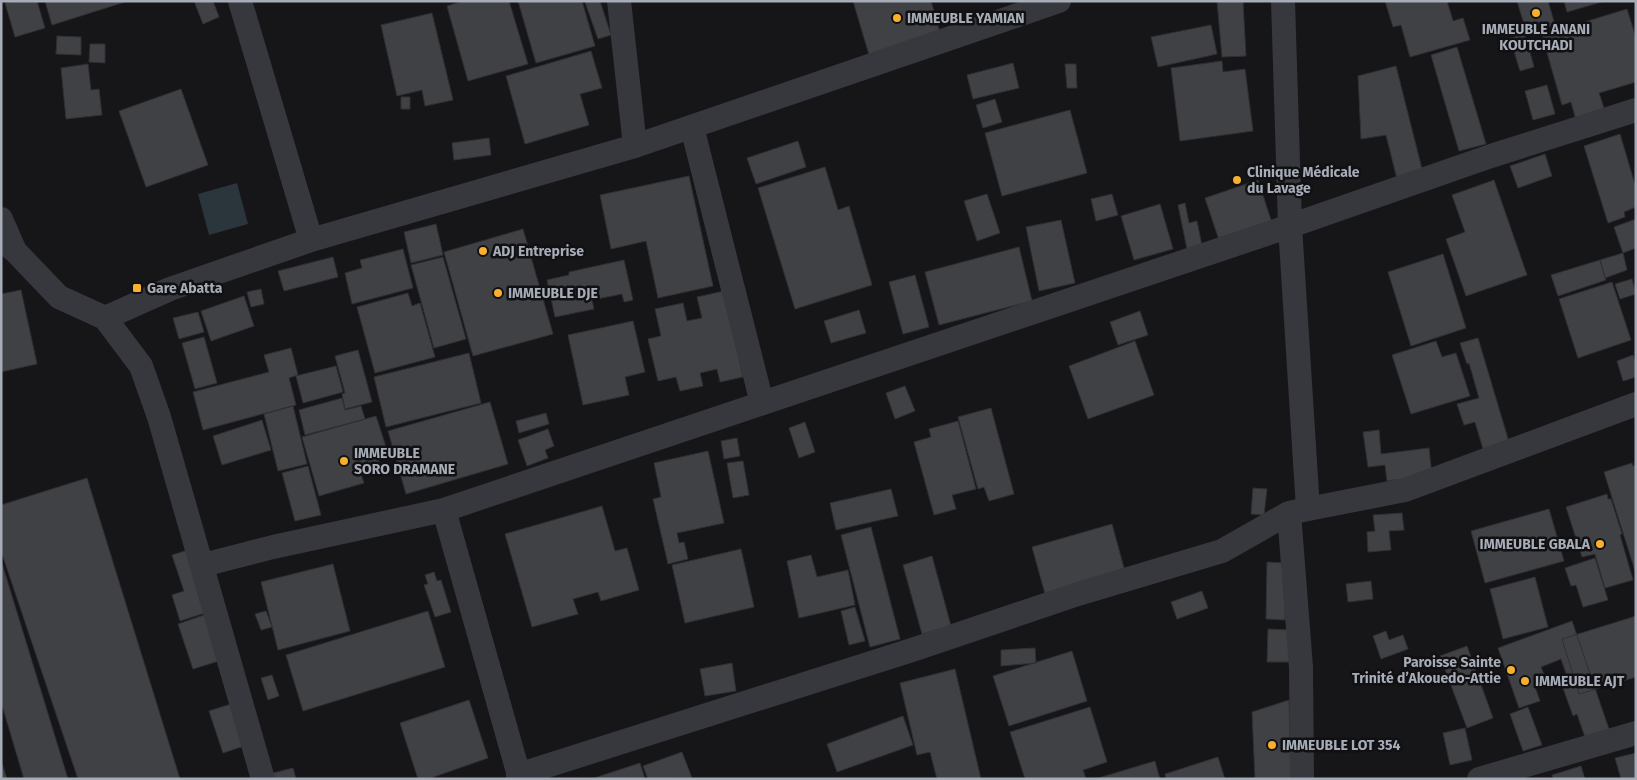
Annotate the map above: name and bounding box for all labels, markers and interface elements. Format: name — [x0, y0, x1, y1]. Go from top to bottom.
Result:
marker: IMMEUBLE ANANI KOUTCHADI — [1530, 7, 1542, 19]
place label: IMMEUBLE YAMIAN — [907, 10, 1025, 27]
marker: IMMEUBLE YAMIAN — [891, 12, 903, 24]
place label: IMMEUBLE ANANI KOUTCHADI — [1482, 21, 1590, 54]
place label: Clinique Médicale du Lavage — [1247, 164, 1360, 197]
marker: Clinique Médicale du Lavage — [1231, 174, 1243, 186]
place label: ADJ Entreprise — [492, 243, 584, 260]
marker: ADJ Entreprise — [477, 245, 489, 257]
place label: Gare Abatta — [147, 280, 223, 297]
marker: Gare Abatta — [131, 282, 143, 294]
place label: IMMEUBLE DJE — [508, 285, 598, 302]
marker: IMMEUBLE DJE — [492, 287, 504, 299]
place label: IMMEUBLE SORO DRAMANE — [354, 445, 455, 478]
marker: IMMEUBLE SORO DRAMANE — [338, 455, 350, 467]
place label: IMMEUBLE GBALA — [1480, 536, 1591, 553]
marker: IMMEUBLE GBALA — [1594, 538, 1606, 550]
place label: Paroisse Sainte Trinité d’Akouedo-Attie — [1352, 654, 1501, 687]
marker: Paroisse Sainte Trinité d’Akouedo-Attie — [1505, 664, 1517, 676]
place label: IMMEUBLE AJT — [1535, 673, 1625, 690]
marker: IMMEUBLE AJT — [1519, 675, 1531, 687]
place label: IMMEUBLE LOT 354 — [1282, 737, 1401, 754]
marker: IMMEUBLE LOT 354 — [1266, 739, 1278, 751]

